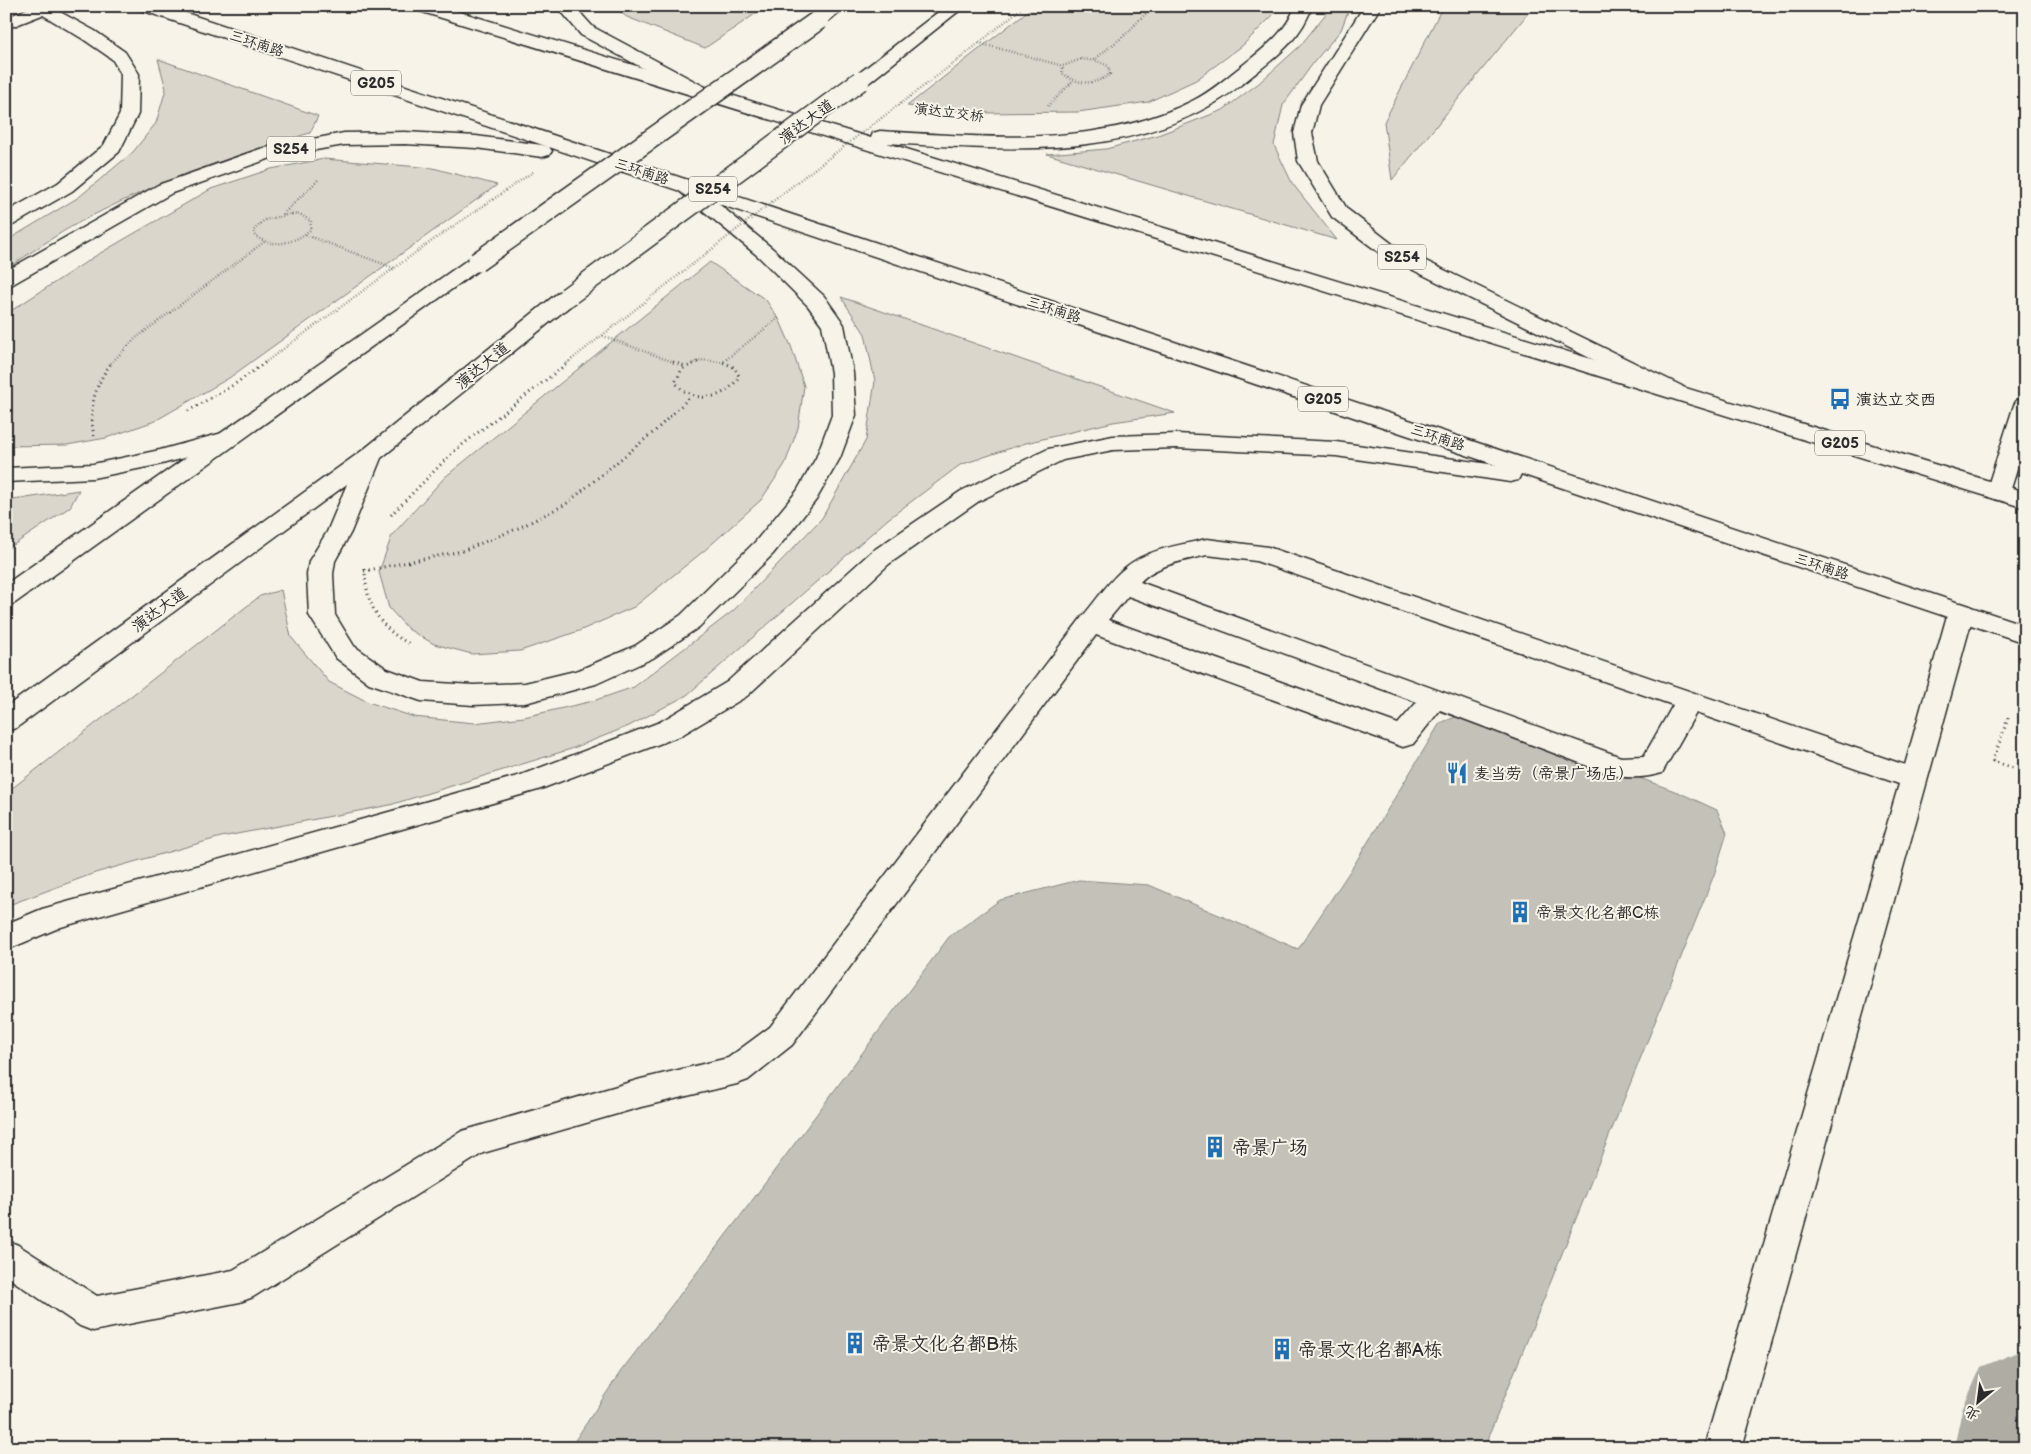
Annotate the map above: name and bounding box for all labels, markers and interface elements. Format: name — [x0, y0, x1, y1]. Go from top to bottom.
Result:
street label: 三环南路 — [228, 27, 286, 60]
road number: G205 — [351, 70, 401, 96]
street label: 演达大道 — [775, 96, 838, 149]
street label: 演达立交桥 — [913, 100, 985, 125]
road number: S254 — [267, 136, 315, 162]
street label: 三环南路 — [613, 155, 671, 188]
road number: S254 — [689, 176, 737, 202]
road number: S254 — [1378, 244, 1426, 270]
street label: 三环南路 — [1025, 293, 1083, 326]
street label: 演达大道 — [452, 339, 514, 394]
road number: G205 — [1298, 386, 1348, 412]
bus stop icon: 演达立交西 — [1827, 386, 1853, 412]
place label: 演达立交西 — [1856, 391, 1936, 410]
street label: 三环南路 — [1409, 421, 1467, 454]
road number: G205 — [1815, 430, 1865, 456]
street label: 三环南路 — [1793, 550, 1851, 583]
street label: 演达大道 — [128, 584, 191, 637]
restaurant icon: 麦当劳（帝景广场店） — [1444, 760, 1470, 786]
place label: 麦当劳（帝景广场店） — [1474, 765, 1634, 784]
building icon: 帝景文化名都C栋 — [1507, 899, 1533, 925]
place label: 帝景文化名都C栋 — [1536, 904, 1659, 923]
building icon: 帝景广场 — [1202, 1134, 1228, 1160]
place label: 帝景广场 — [1232, 1137, 1308, 1160]
building icon: 帝景文化名都B栋 — [842, 1330, 868, 1356]
place label: 帝景文化名都B栋 — [872, 1333, 1018, 1356]
building icon: 帝景文化名都A栋 — [1269, 1336, 1295, 1362]
place label: 帝景文化名都A栋 — [1298, 1339, 1443, 1362]
north arrow — [1954, 1376, 2004, 1426]
text: 北 — [1962, 1402, 1982, 1424]

